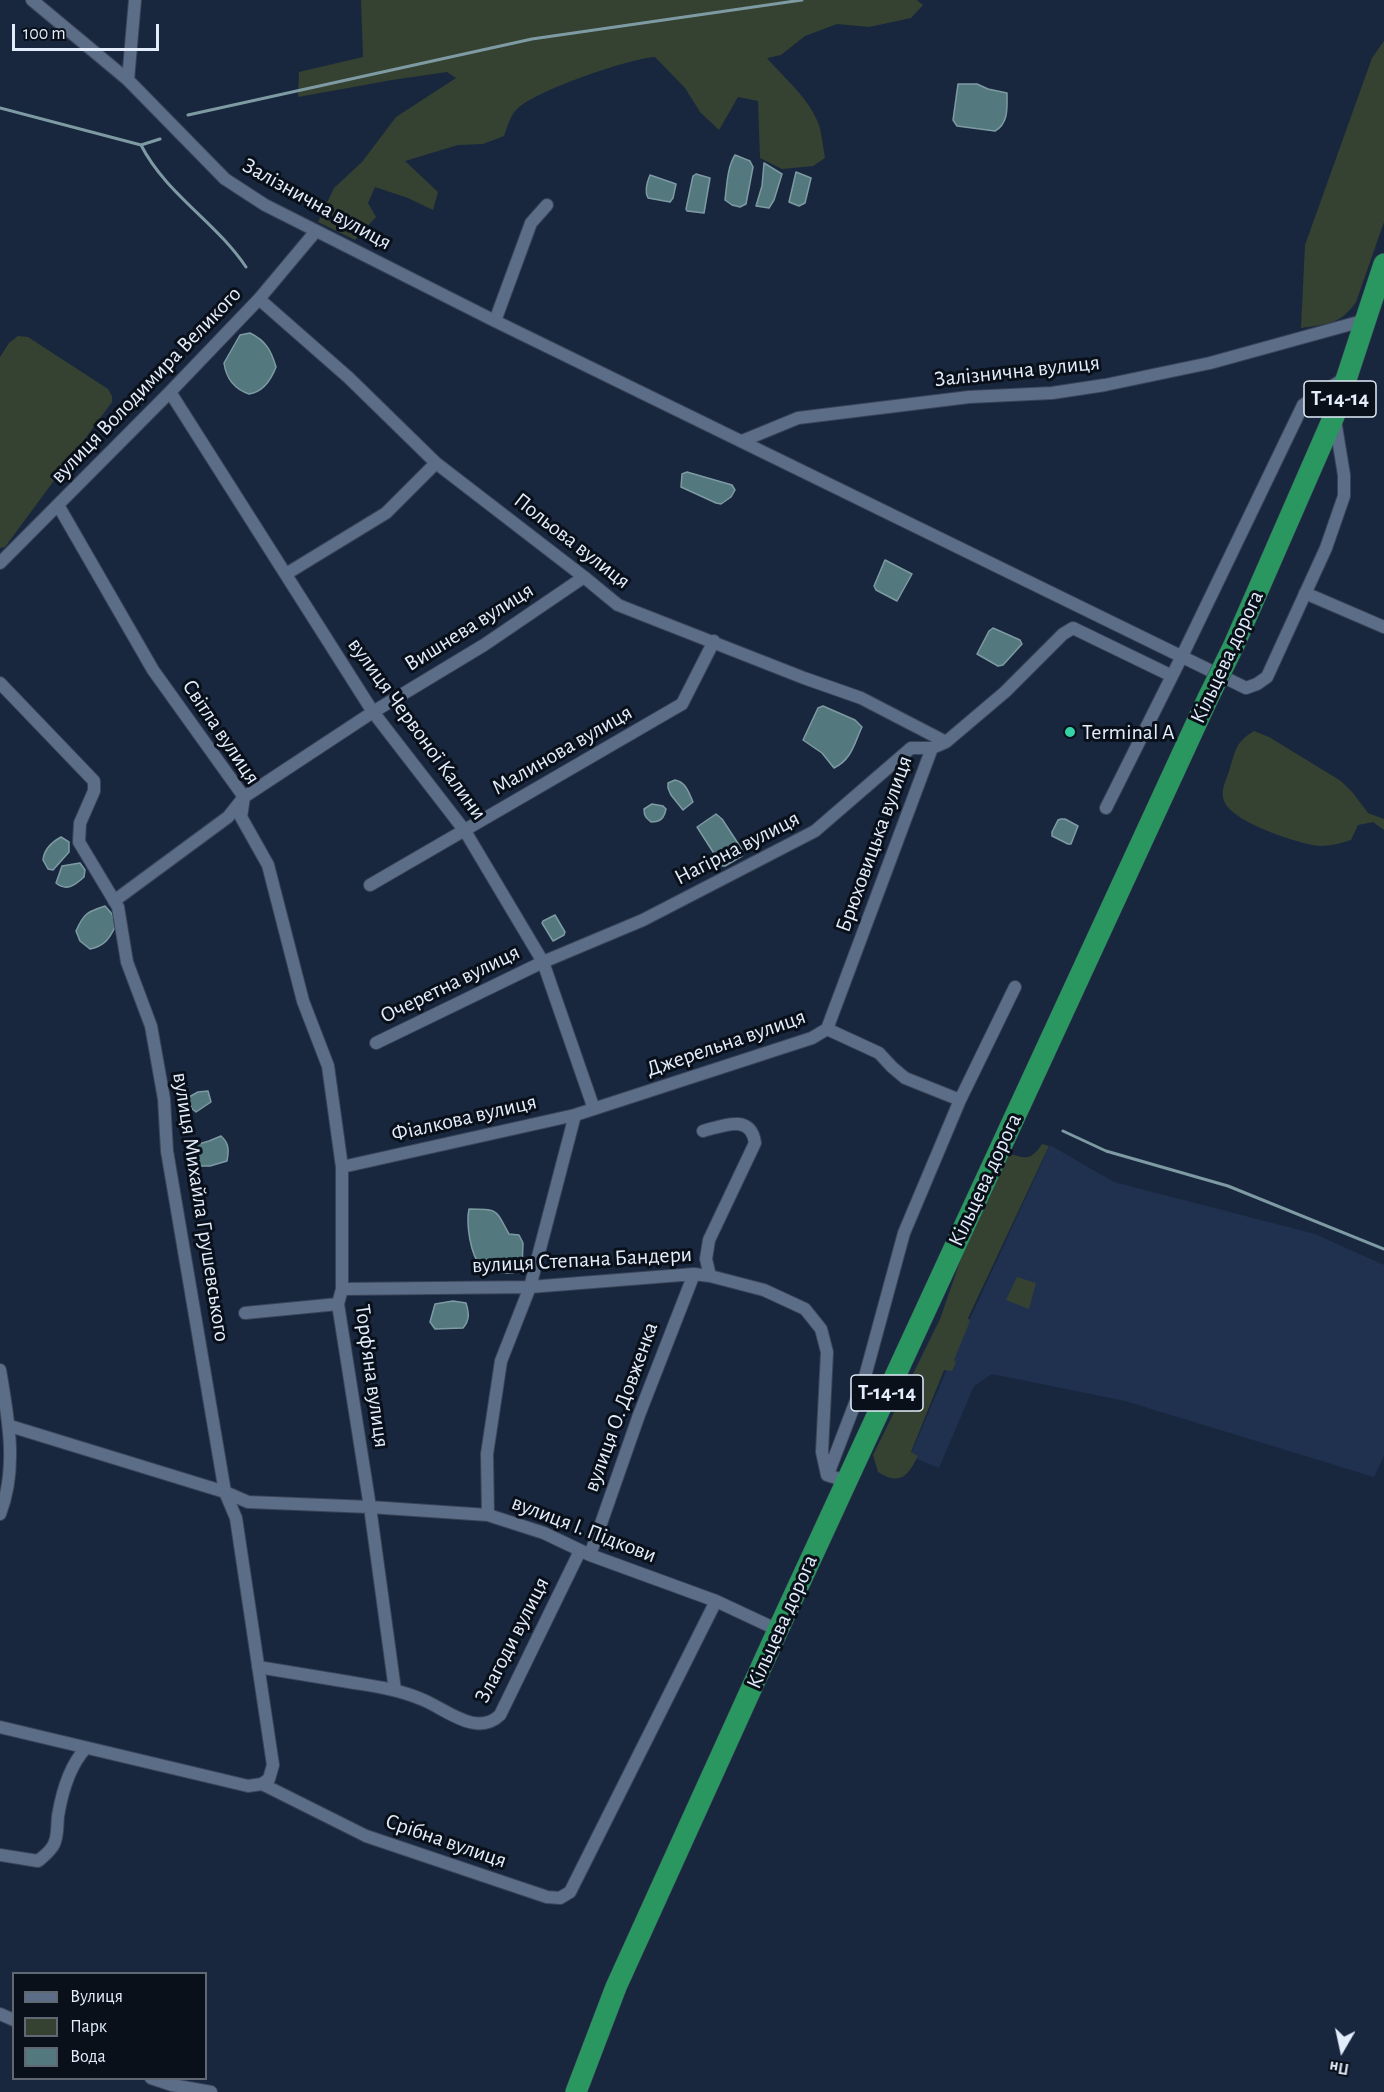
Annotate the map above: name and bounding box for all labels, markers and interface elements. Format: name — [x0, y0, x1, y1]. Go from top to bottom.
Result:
scale bar — [15, 12, 162, 50]
text: 100 m — [23, 25, 66, 43]
street label: Залізнична вулиця — [238, 152, 396, 256]
street label: вулиця Володимира Великого — [45, 281, 247, 489]
street label: Залізнична вулиця — [933, 349, 1101, 393]
road number: Т-14-14 — [1304, 381, 1376, 417]
street label: Польова вулиця — [508, 487, 636, 595]
street label: Вишнева вулиця — [400, 577, 538, 677]
street label: Кільцева дорога — [1185, 586, 1269, 728]
street label: вулиця Червоної Калини — [342, 633, 492, 825]
street label: Світла вулиця — [176, 675, 266, 789]
street label: Малинова вулиця — [487, 699, 637, 801]
place label: Terminal A — [1082, 719, 1175, 745]
marker: Terminal A — [1063, 725, 1077, 739]
street label: Брюховицька вулиця — [830, 752, 918, 936]
street label: Нагірна вулиця — [670, 805, 804, 891]
street label: Очеретна вулиця — [376, 939, 524, 1029]
street label: Джерельна вулиця — [643, 1003, 809, 1083]
street label: вулиця Михайла Грушевського — [167, 1070, 235, 1344]
street label: Фіалкова вулиця — [389, 1088, 539, 1148]
street label: Кільцева дорога — [943, 1109, 1027, 1251]
street label: вулиця Степана Бандери — [471, 1241, 693, 1279]
street label: Торф'яна вулиця — [349, 1303, 395, 1449]
street label: вулиця О. Довженка — [578, 1318, 664, 1496]
road number: Т-14-14 — [851, 1375, 923, 1411]
street label: вулиця І. Підкови — [508, 1489, 660, 1569]
street label: Кільцева дорога — [741, 1551, 823, 1693]
street label: Злагоди вулиця — [469, 1573, 555, 1707]
street label: Срібна вулиця — [382, 1808, 510, 1874]
legend — [12, 1972, 207, 2080]
text: Вулиця — [70, 1988, 123, 2006]
text: Парк — [70, 2018, 107, 2036]
north arrow — [1312, 2020, 1372, 2080]
text: Вода — [70, 2048, 106, 2066]
text: Пн — [1328, 2058, 1350, 2077]

